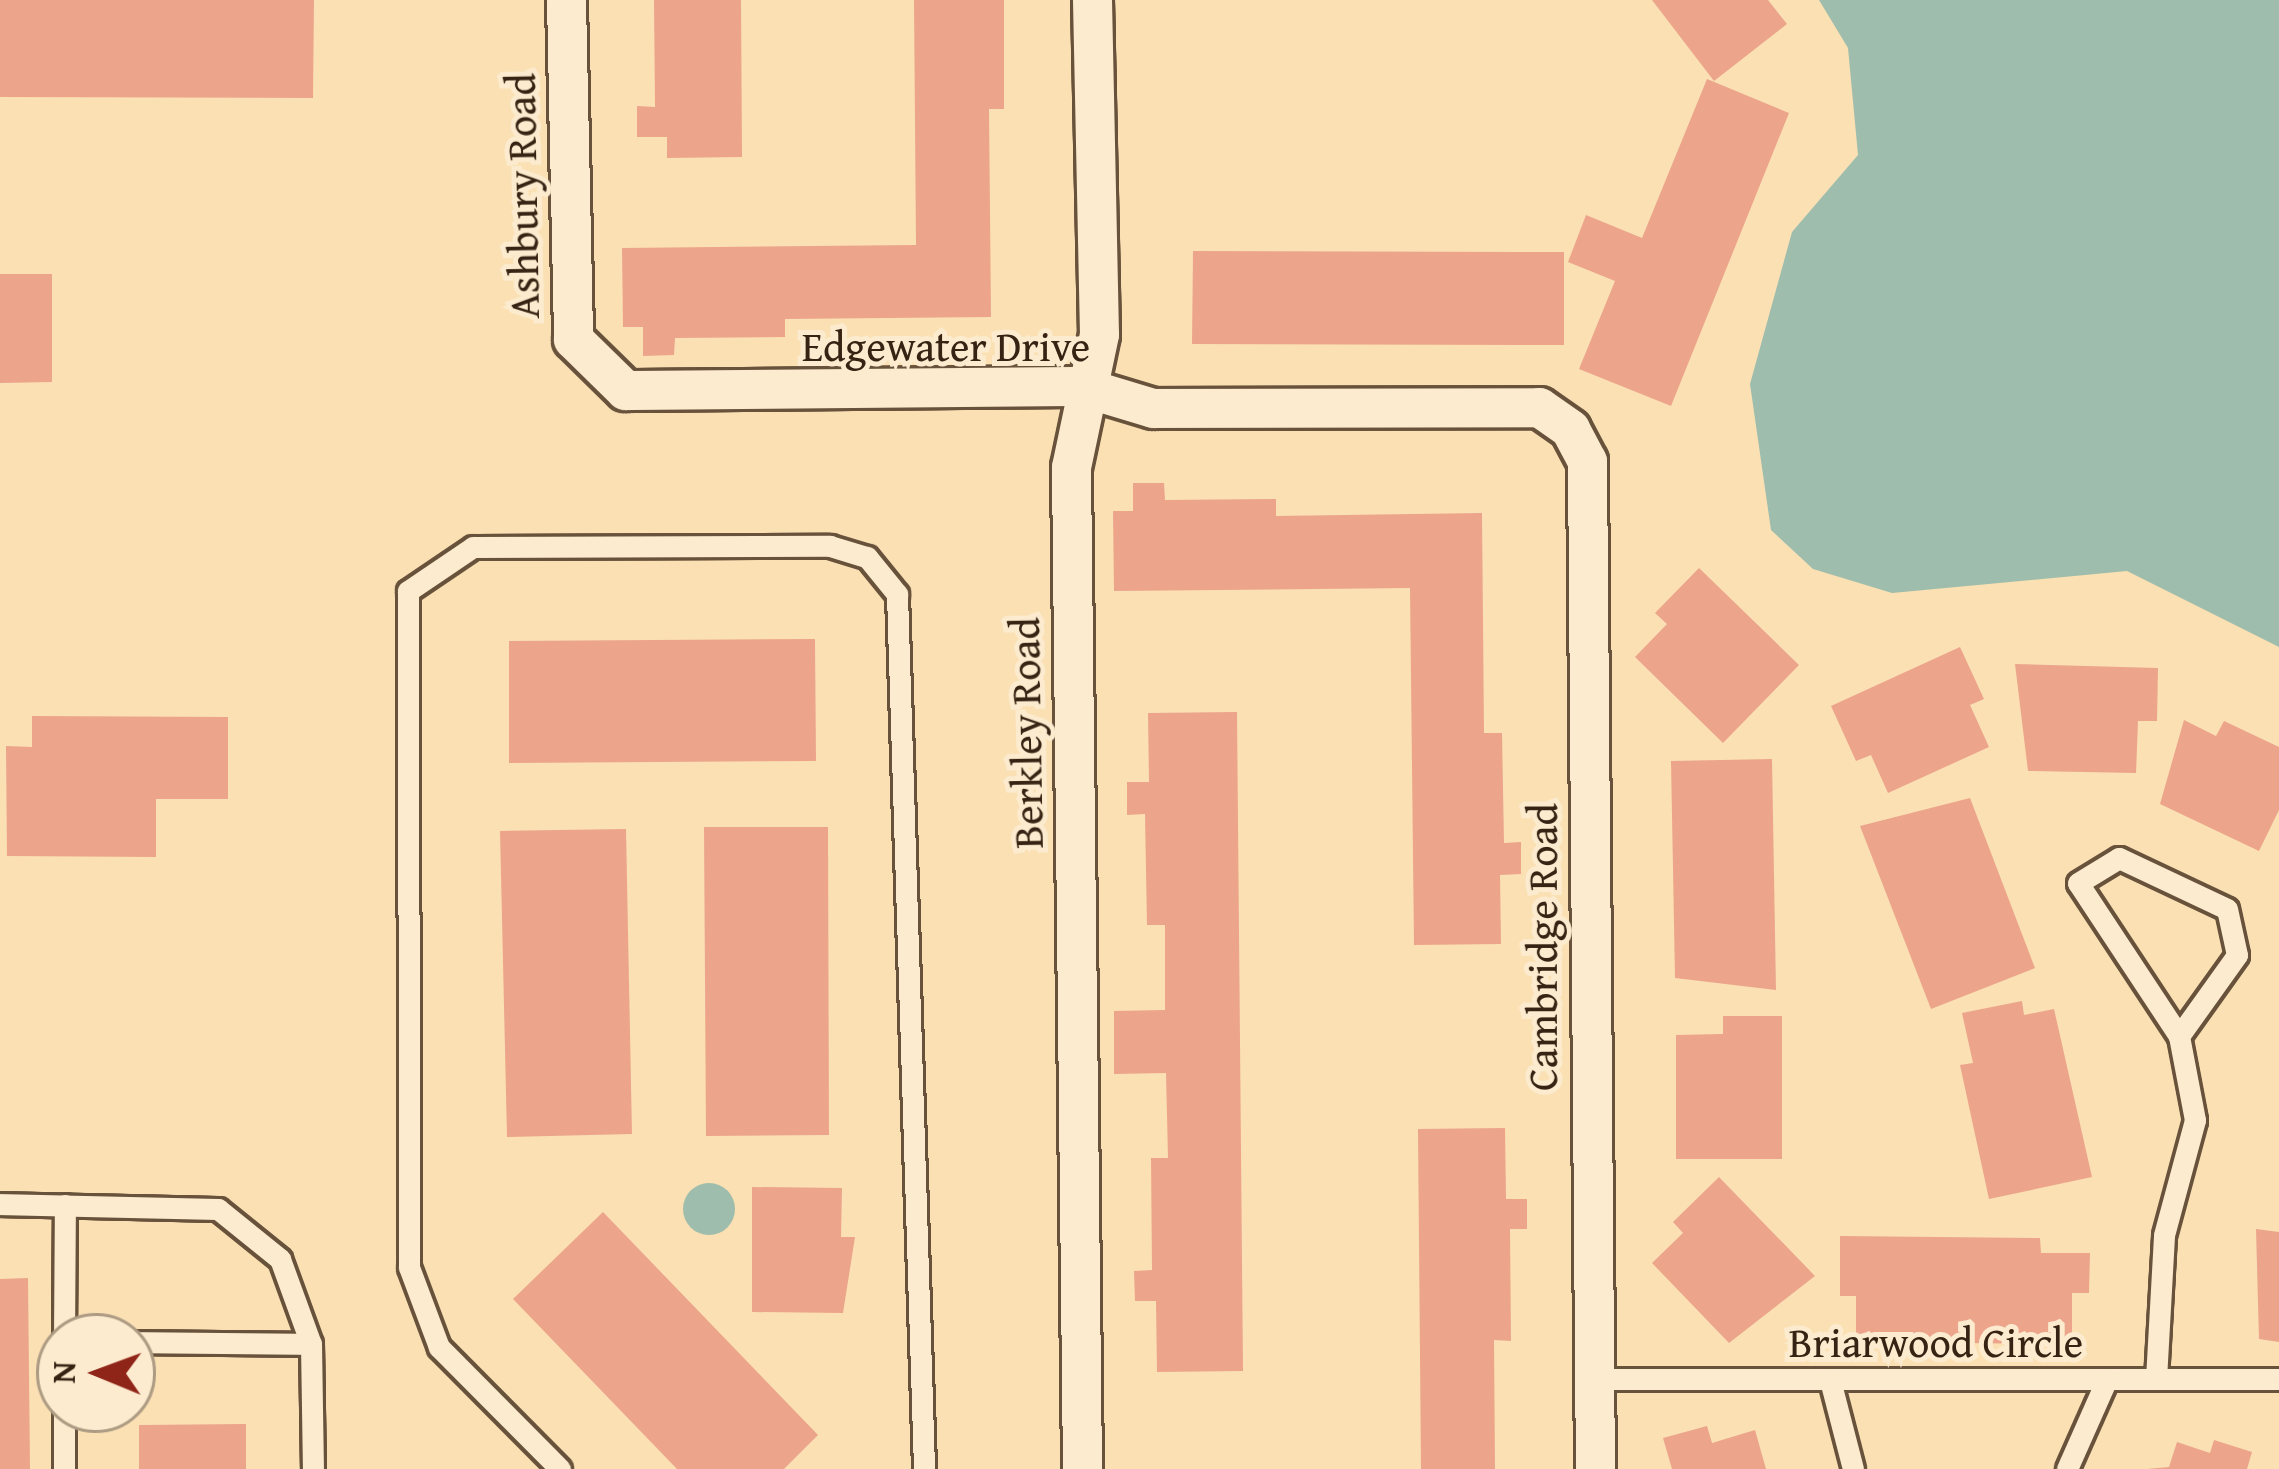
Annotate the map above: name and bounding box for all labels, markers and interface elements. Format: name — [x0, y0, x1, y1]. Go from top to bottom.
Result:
street label: Ashbury Road — [495, 73, 549, 319]
street label: Edgewater Drive — [802, 321, 1090, 371]
street label: Berkley Road — [999, 617, 1053, 849]
street label: Cambridge Road — [1517, 803, 1567, 1091]
north arrow — [36, 1313, 156, 1433]
street label: Briarwood Circle — [1789, 1317, 2083, 1367]
text: N — [39, 1361, 87, 1384]

